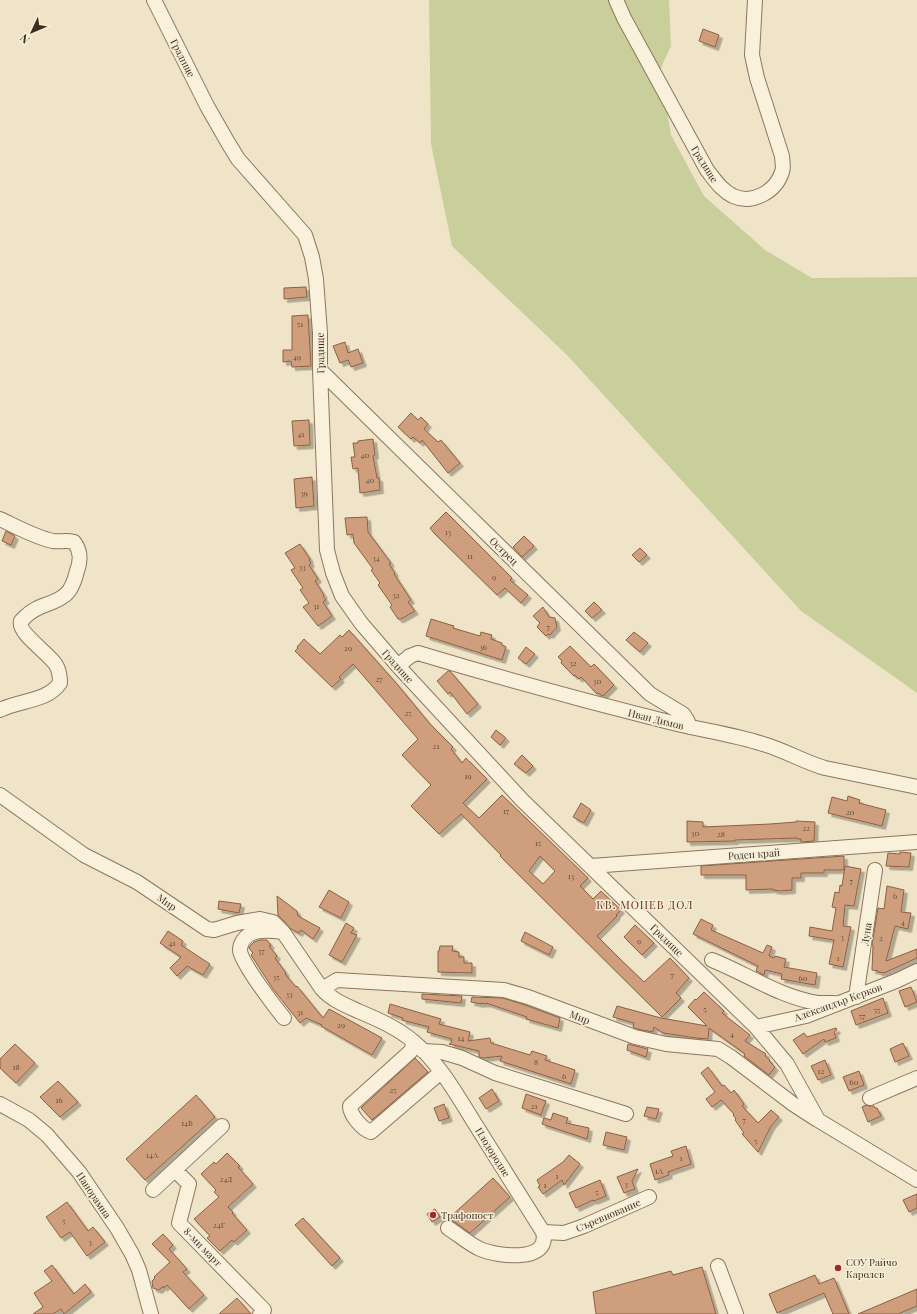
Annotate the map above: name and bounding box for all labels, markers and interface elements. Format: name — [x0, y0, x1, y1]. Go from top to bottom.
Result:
north arrow — [12, 12, 52, 52]
text: N — [16, 31, 33, 47]
street label: Градище — [167, 37, 199, 79]
street label: Градище — [688, 143, 722, 185]
house number: 51 — [297, 318, 303, 329]
street label: Градище — [313, 332, 327, 374]
house number: 49 — [293, 351, 301, 362]
house number: 41 — [298, 428, 304, 439]
house number: 40 — [361, 449, 370, 460]
house number: 40 — [366, 474, 375, 485]
house number: 39 — [300, 487, 308, 498]
house number: 13 — [445, 526, 452, 537]
street label: Острец — [487, 534, 521, 568]
house number: 11 — [467, 550, 473, 561]
house number: 34 — [372, 552, 380, 563]
house number: 33 — [298, 561, 306, 572]
house number: 9 — [492, 571, 496, 582]
house number: 32 — [392, 589, 400, 600]
house number: 31 — [313, 600, 319, 611]
house number: 7 — [546, 621, 550, 632]
house number: 36 — [479, 641, 487, 652]
house number: 29 — [344, 642, 352, 653]
street label: Градище — [379, 646, 417, 686]
house number: 32 — [569, 657, 577, 668]
house number: 27 — [375, 673, 383, 684]
house number: 30 — [593, 675, 601, 686]
street label: Иван Димов — [626, 705, 686, 733]
house number: 25 — [404, 707, 412, 718]
house number: 21 — [433, 740, 439, 751]
house number: 19 — [464, 770, 472, 781]
house number: 17 — [503, 805, 510, 816]
house number: 20 — [846, 806, 855, 817]
house number: 22 — [802, 822, 810, 833]
house number: 30 — [691, 827, 699, 838]
house number: 28 — [717, 828, 725, 839]
house number: 15 — [535, 837, 541, 848]
street label: Роден край — [727, 845, 781, 863]
house number: 13 — [568, 870, 575, 881]
house number: 7 — [849, 875, 853, 886]
street label: Мир — [154, 890, 180, 914]
house number: 6 — [893, 890, 897, 901]
district label: КВ. МОНЕВ ДОЛ — [596, 897, 694, 912]
house number: 4 — [901, 916, 905, 927]
street label: Градище — [647, 921, 687, 959]
street label: Луна — [857, 922, 875, 947]
house number: 3 — [840, 931, 844, 942]
house number: 2 — [879, 932, 883, 943]
house number: 9 — [637, 935, 641, 946]
house number: 41 — [169, 937, 175, 948]
house number: 37 — [258, 945, 265, 956]
house number: 1 — [837, 952, 840, 963]
house number: 7 — [670, 969, 674, 980]
house number: 35 — [273, 971, 279, 982]
house number: 60 — [799, 972, 808, 983]
street label: Александър Керков — [791, 979, 884, 1025]
house number: 33 — [285, 988, 293, 999]
house number: 5 — [703, 1003, 707, 1014]
house number: 55 — [874, 1004, 880, 1015]
house number: 31 — [297, 1006, 303, 1017]
street label: Мир — [568, 1007, 592, 1027]
house number: 57 — [859, 1010, 866, 1021]
house number: 29 — [337, 1019, 345, 1030]
house number: 4 — [730, 1028, 734, 1039]
house number: 14 — [458, 1032, 464, 1043]
house number: 8 — [534, 1056, 538, 1067]
house number: 18 — [12, 1061, 20, 1072]
house number: 12 — [818, 1065, 825, 1076]
house number: 6 — [562, 1070, 566, 1081]
house number: 60 — [850, 1076, 859, 1087]
house number: 25 — [389, 1084, 397, 1095]
house number: 16 — [55, 1094, 63, 1105]
house number: 21 — [531, 1100, 537, 1111]
house number: 7 — [742, 1114, 746, 1125]
house number: 14Б — [181, 1117, 193, 1128]
street label: Плодородие — [472, 1125, 514, 1179]
house number: 5 — [754, 1135, 758, 1146]
house number: 14A — [146, 1149, 159, 1160]
house number: 1 — [680, 1152, 683, 1163]
house number: 1А — [655, 1165, 664, 1176]
street label: Панорамна — [73, 1169, 115, 1221]
house number: 1 — [556, 1170, 559, 1181]
house number: 24Д — [220, 1173, 232, 1184]
house number: 3 — [624, 1178, 628, 1189]
house number: 1 — [544, 1179, 547, 1190]
house number: 5 — [595, 1186, 599, 1197]
street label: Съревнование — [573, 1195, 643, 1235]
place label: Трафопост — [441, 1208, 494, 1222]
marker: Трафопост — [428, 1210, 438, 1220]
house number: 5 — [62, 1215, 66, 1226]
house number: 24Г — [213, 1219, 226, 1230]
street label: 8-ми март — [181, 1224, 226, 1270]
house number: 3 — [88, 1236, 92, 1247]
place label: СОУ Райчо Каролев — [846, 1255, 898, 1281]
marker: СОУ Райчо Каролев — [833, 1263, 843, 1273]

